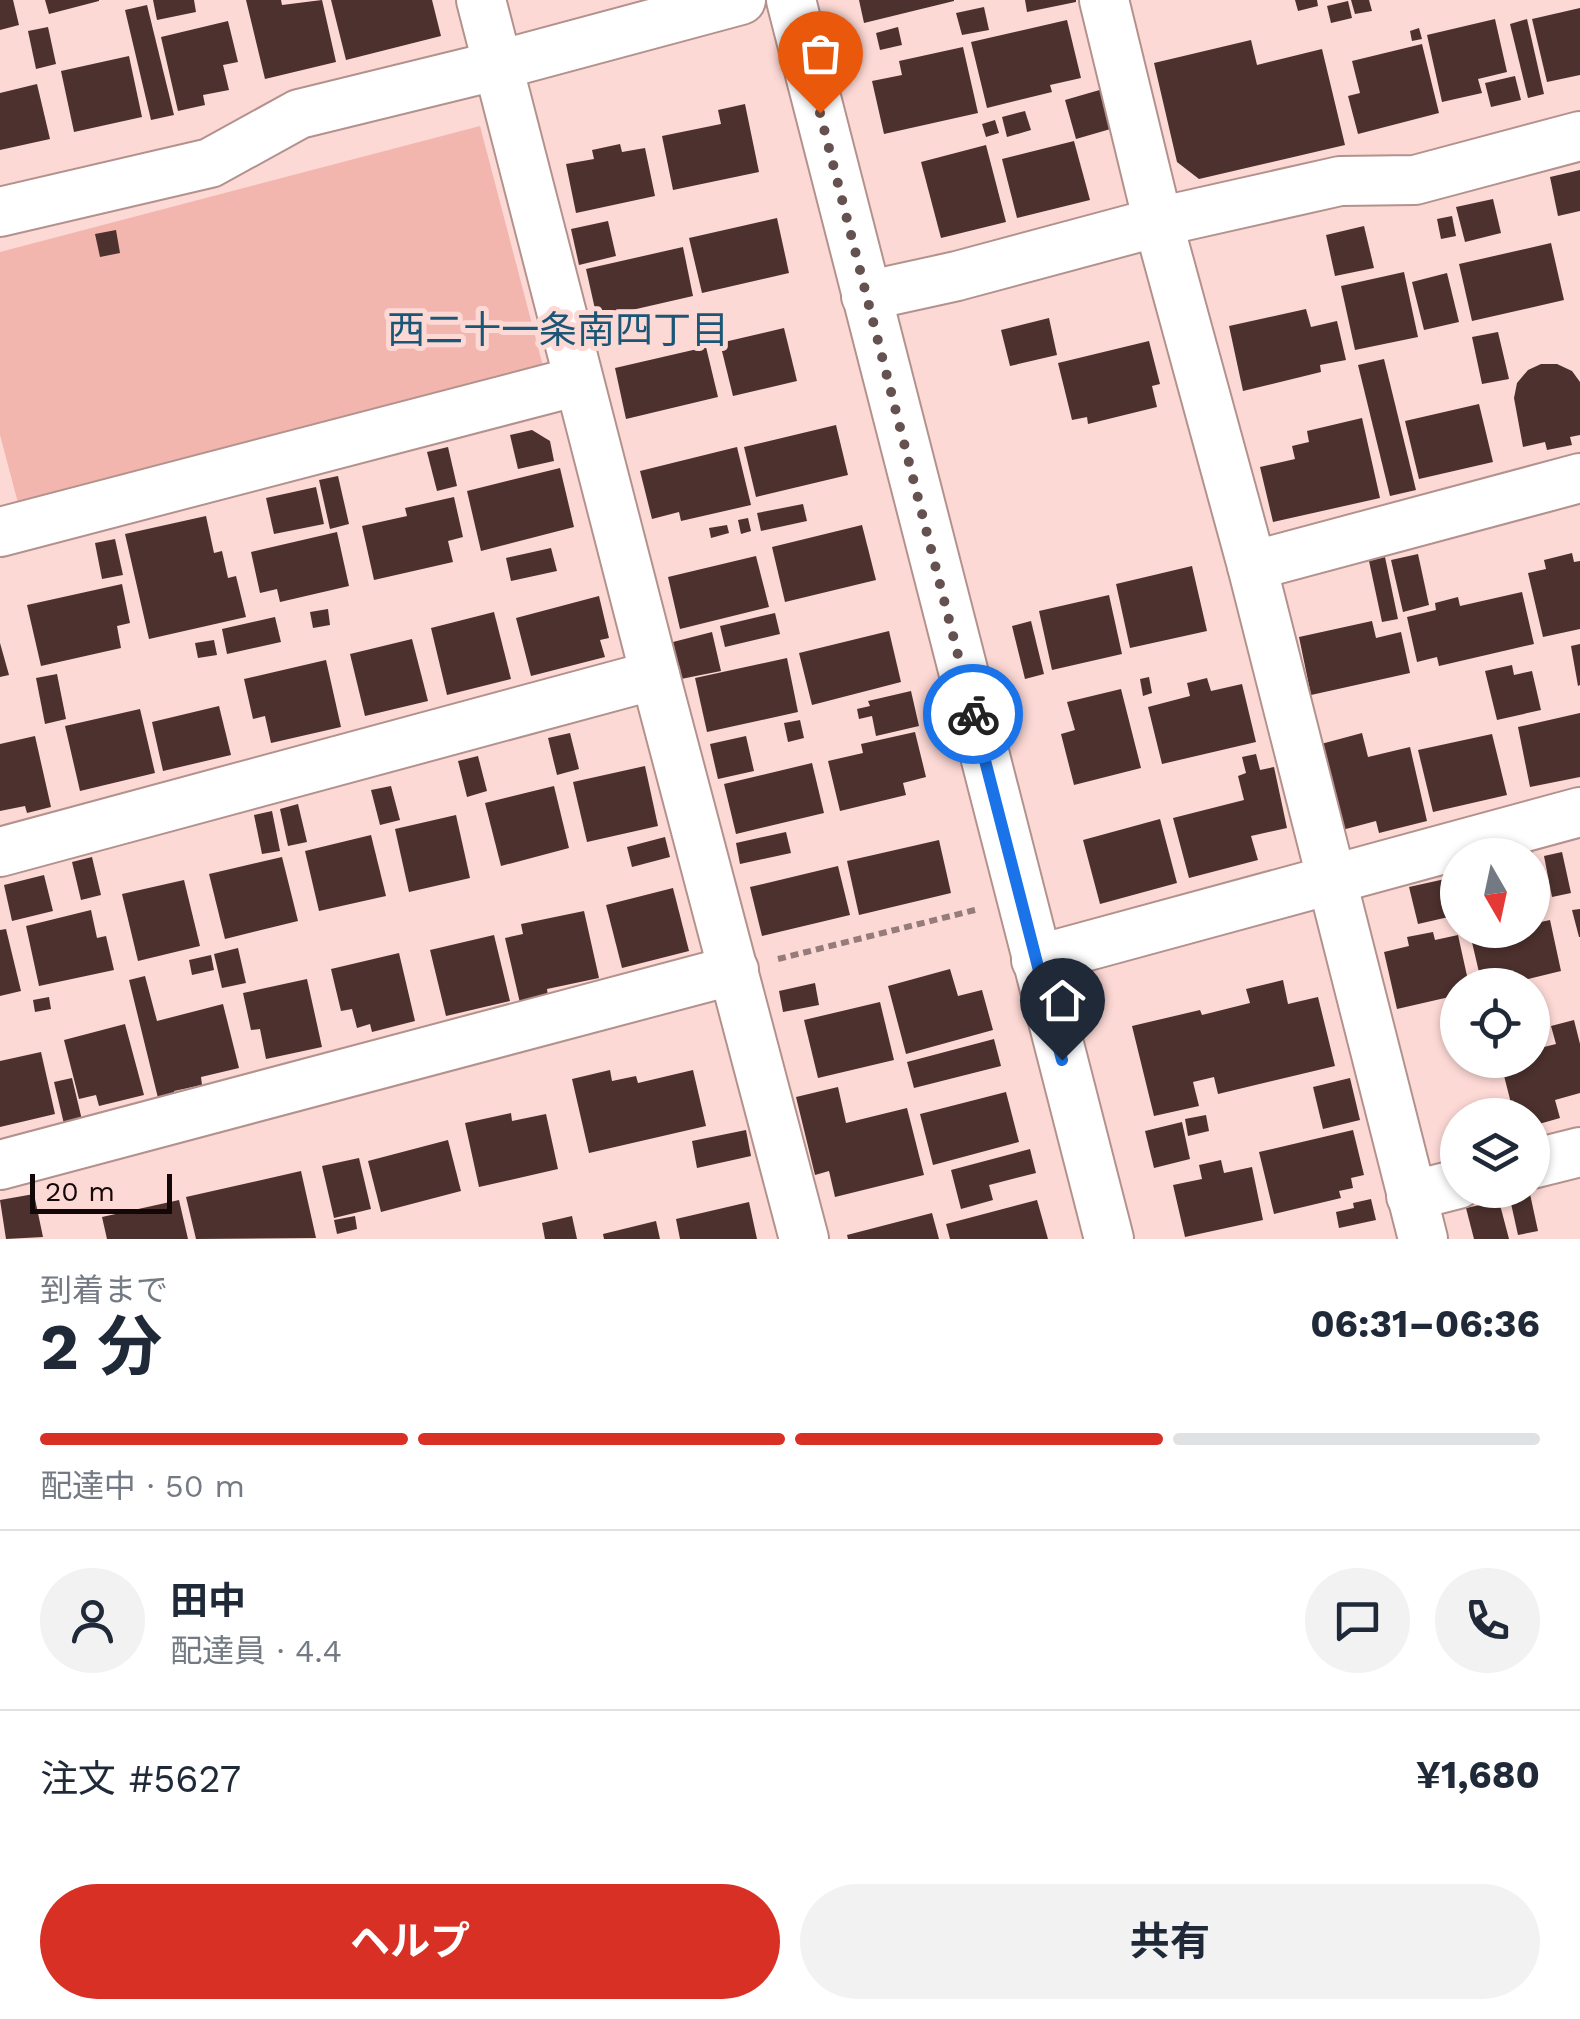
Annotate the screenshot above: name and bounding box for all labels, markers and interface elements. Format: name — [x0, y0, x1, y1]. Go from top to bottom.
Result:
pin — [778, 11, 863, 114]
icon: bag — [793, 26, 848, 81]
district label: 西二十一条南四丁目 — [387, 308, 729, 352]
courier — [923, 664, 1023, 764]
icon: bike — [946, 687, 1001, 742]
north arrow — [1440, 838, 1550, 948]
map controls — [1440, 838, 1550, 1208]
pin — [1020, 958, 1105, 1061]
button: locate — [1440, 968, 1550, 1078]
icon: home — [1035, 973, 1090, 1028]
button: layers — [1440, 1098, 1550, 1208]
scale bar — [30, 1169, 172, 1214]
text: 20 m — [45, 1175, 115, 1208]
text: 到着まで — [40, 1271, 168, 1309]
text: 06:31–06:36 — [1310, 1302, 1540, 1346]
text: 2 分 — [40, 1309, 162, 1385]
text: 配達中 · 50 m — [40, 1467, 245, 1505]
button: person — [40, 1568, 145, 1673]
button: chat — [1305, 1568, 1410, 1673]
button: phone — [1435, 1568, 1540, 1673]
text: 田中 — [170, 1579, 246, 1623]
text: 配達員 · 4.4 — [170, 1632, 342, 1670]
text: ¥1,680 — [1416, 1753, 1540, 1797]
text: 注文 #5627 — [40, 1757, 241, 1801]
button: ヘルプ — [40, 1884, 780, 1999]
button: 共有 — [800, 1884, 1540, 1999]

